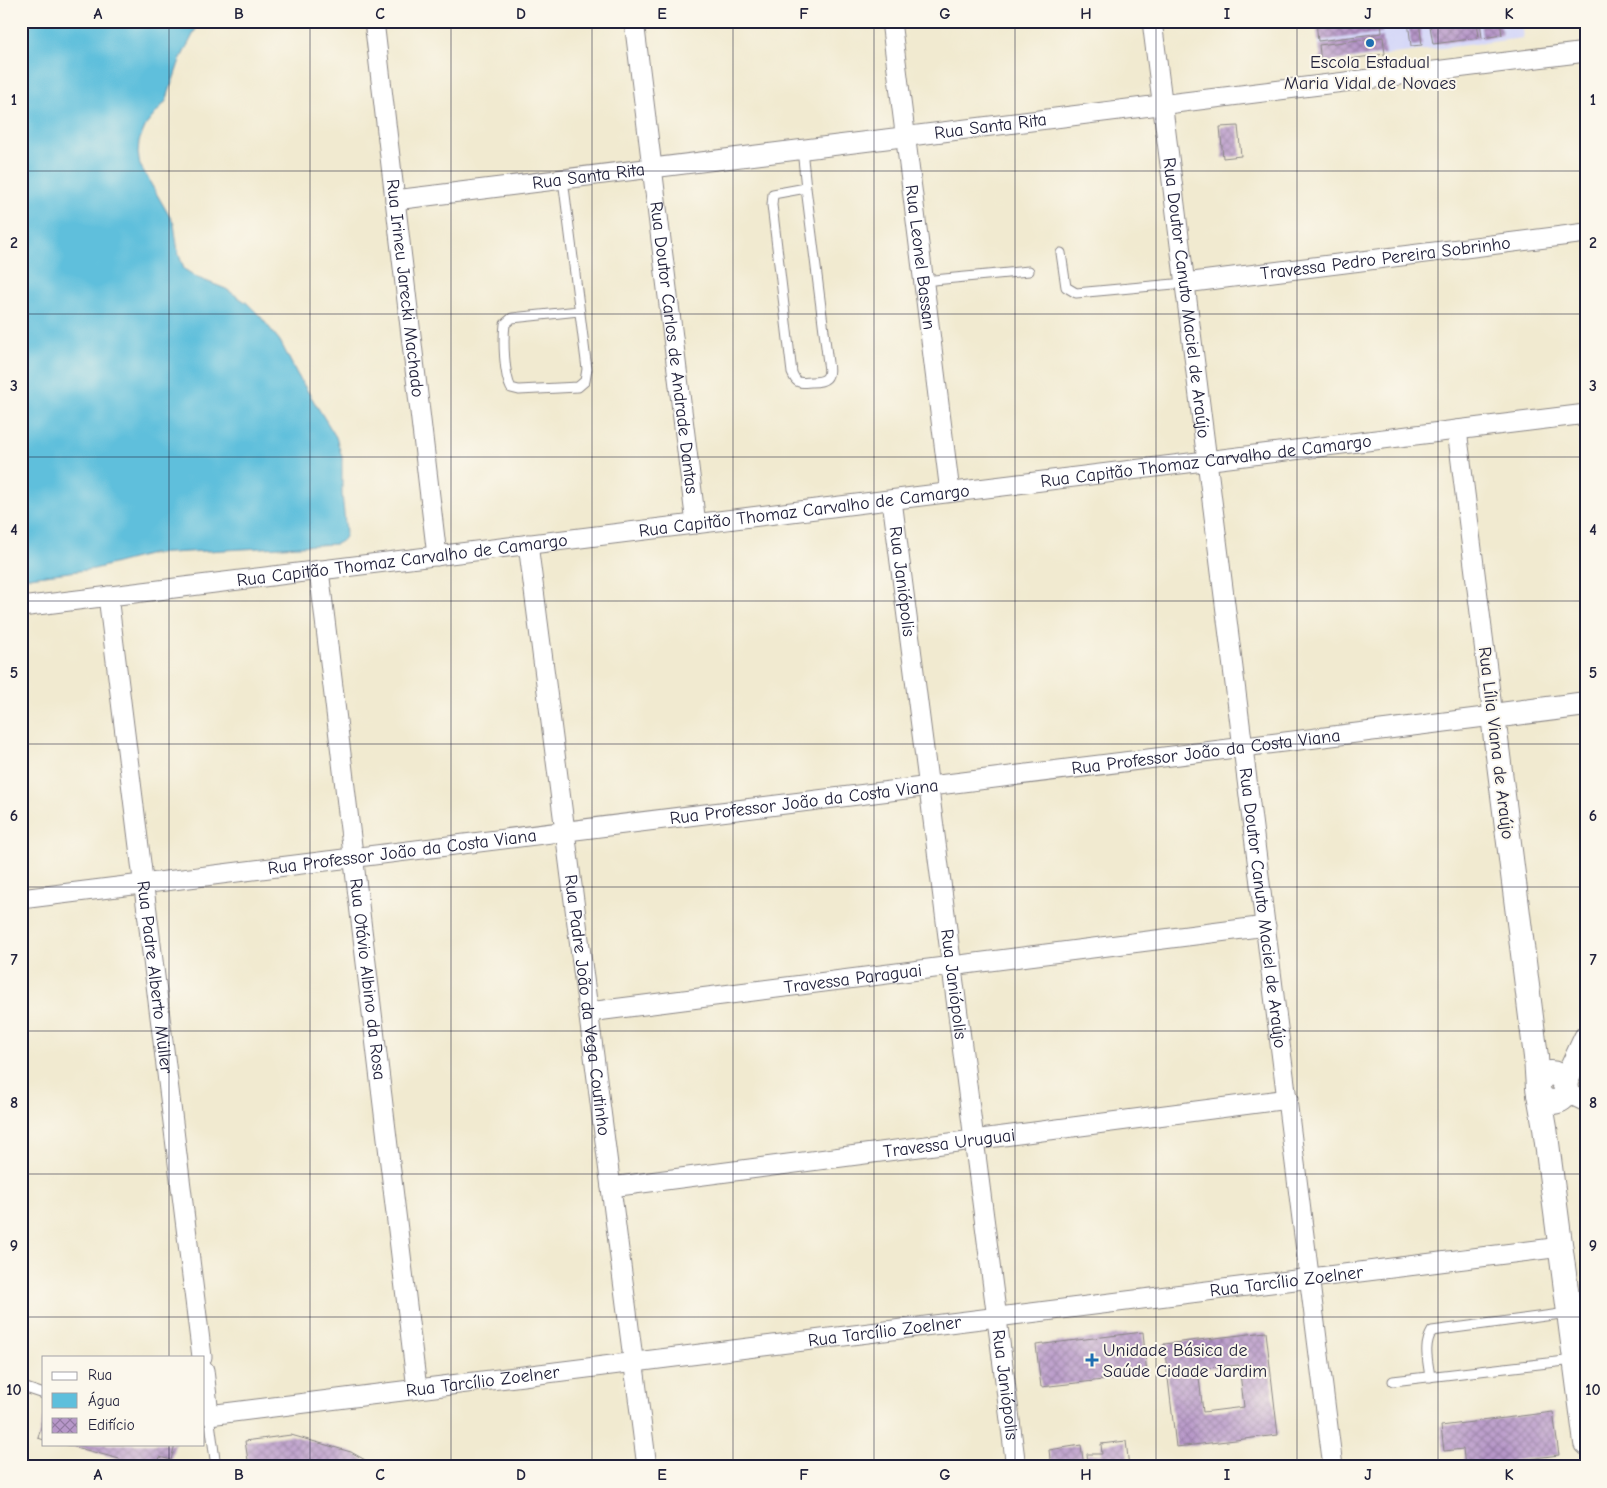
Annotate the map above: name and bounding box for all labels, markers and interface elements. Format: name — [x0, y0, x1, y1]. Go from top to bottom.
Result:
text: A — [94, 5, 103, 23]
text: B — [234, 5, 244, 23]
text: C — [375, 5, 385, 23]
text: D — [516, 5, 526, 23]
text: E — [657, 5, 667, 23]
text: F — [799, 5, 809, 23]
text: G — [939, 5, 951, 23]
text: H — [1080, 5, 1092, 23]
text: I — [1224, 5, 1230, 23]
text: J — [1364, 5, 1372, 23]
text: K — [1504, 5, 1514, 23]
marker: Escola Estadual Maria Vidal de Novaes — [1364, 37, 1376, 49]
place label: Escola Estadual Maria Vidal de Novaes — [1284, 52, 1456, 94]
text: 1 — [11, 91, 17, 109]
text: 1 — [1590, 91, 1596, 109]
street label: Rua Santa Rita — [933, 109, 1048, 143]
street label: Rua Doutor Canuto Maciel de Araújo — [1159, 156, 1215, 439]
street label: Rua Santa Rita — [531, 159, 646, 193]
street label: Rua Irineu Jarecki Machado — [382, 178, 429, 399]
street label: Rua Leonel Bassan — [901, 183, 940, 331]
street label: Rua Doutor Carlos de Andrade Dantas — [646, 200, 703, 495]
street label: Travessa Pedro Pereira Sobrinho — [1259, 232, 1512, 284]
text: 2 — [10, 234, 18, 252]
text: 2 — [1589, 234, 1597, 252]
text: 3 — [10, 377, 18, 395]
text: 3 — [1589, 377, 1597, 395]
street label: Rua Capitão Thomaz Carvalho de Camargo — [1039, 430, 1373, 492]
street label: Rua Capitão Thomaz Carvalho de Camargo — [637, 480, 971, 541]
text: 4 — [10, 521, 18, 539]
text: 4 — [1589, 521, 1597, 539]
street label: Rua Janiópolis — [885, 525, 920, 638]
street label: Rua Capitão Thomaz Carvalho de Camargo — [235, 529, 569, 591]
street label: Rua Lília Viana de Araújo — [1474, 645, 1518, 841]
text: 5 — [10, 664, 18, 682]
text: 5 — [1589, 664, 1597, 682]
street label: Rua Professor João da Costa Viana — [1070, 725, 1341, 779]
street label: Rua Doutor Canuto Maciel de Araújo — [1235, 767, 1291, 1050]
street label: Rua Professor João da Costa Viana — [668, 775, 940, 829]
text: 6 — [10, 807, 18, 825]
text: 6 — [1589, 807, 1597, 825]
street label: Rua Professor João da Costa Viana — [266, 825, 538, 879]
street label: Rua Padre João da Vega Coutinho — [560, 873, 615, 1137]
street label: Rua Otávio Albino da Rosa — [345, 877, 390, 1081]
street label: Rua Padre Alberto Müller — [133, 879, 177, 1076]
street label: Rua Janiópolis — [937, 928, 972, 1040]
text: 7 — [10, 951, 18, 969]
text: 7 — [1589, 951, 1597, 969]
street label: Travessa Paraguai — [783, 959, 923, 998]
text: 8 — [10, 1094, 18, 1112]
text: 8 — [1589, 1094, 1597, 1112]
street label: Travessa Uruguai — [882, 1124, 1016, 1162]
text: 9 — [10, 1237, 18, 1255]
text: 9 — [1589, 1237, 1597, 1255]
street label: Rua Tarcílio Zoelner — [1209, 1261, 1365, 1301]
street label: Rua Tarcílio Zoelner — [807, 1311, 963, 1351]
street label: Rua Janiópolis — [988, 1328, 1023, 1441]
place label: Unidade Básica de Saúde Cidade Jardim — [1103, 1340, 1267, 1382]
marker: Unidade Básica de Saúde Cidade Jardim — [1085, 1353, 1099, 1367]
legend — [42, 1356, 205, 1446]
street label: Rua Tarcílio Zoelner — [405, 1361, 561, 1401]
text: Rua — [88, 1366, 112, 1384]
text: 10 — [6, 1381, 22, 1399]
text: 10 — [1585, 1381, 1601, 1399]
text: Água — [88, 1391, 120, 1410]
text: Edifício — [88, 1416, 135, 1434]
text: A — [94, 1466, 103, 1484]
text: B — [234, 1466, 244, 1484]
text: C — [375, 1466, 385, 1484]
text: D — [516, 1466, 526, 1484]
text: E — [657, 1466, 667, 1484]
text: F — [799, 1466, 809, 1484]
text: G — [939, 1466, 951, 1484]
text: H — [1080, 1466, 1092, 1484]
text: I — [1224, 1466, 1230, 1484]
text: J — [1364, 1466, 1372, 1484]
text: K — [1504, 1466, 1514, 1484]

